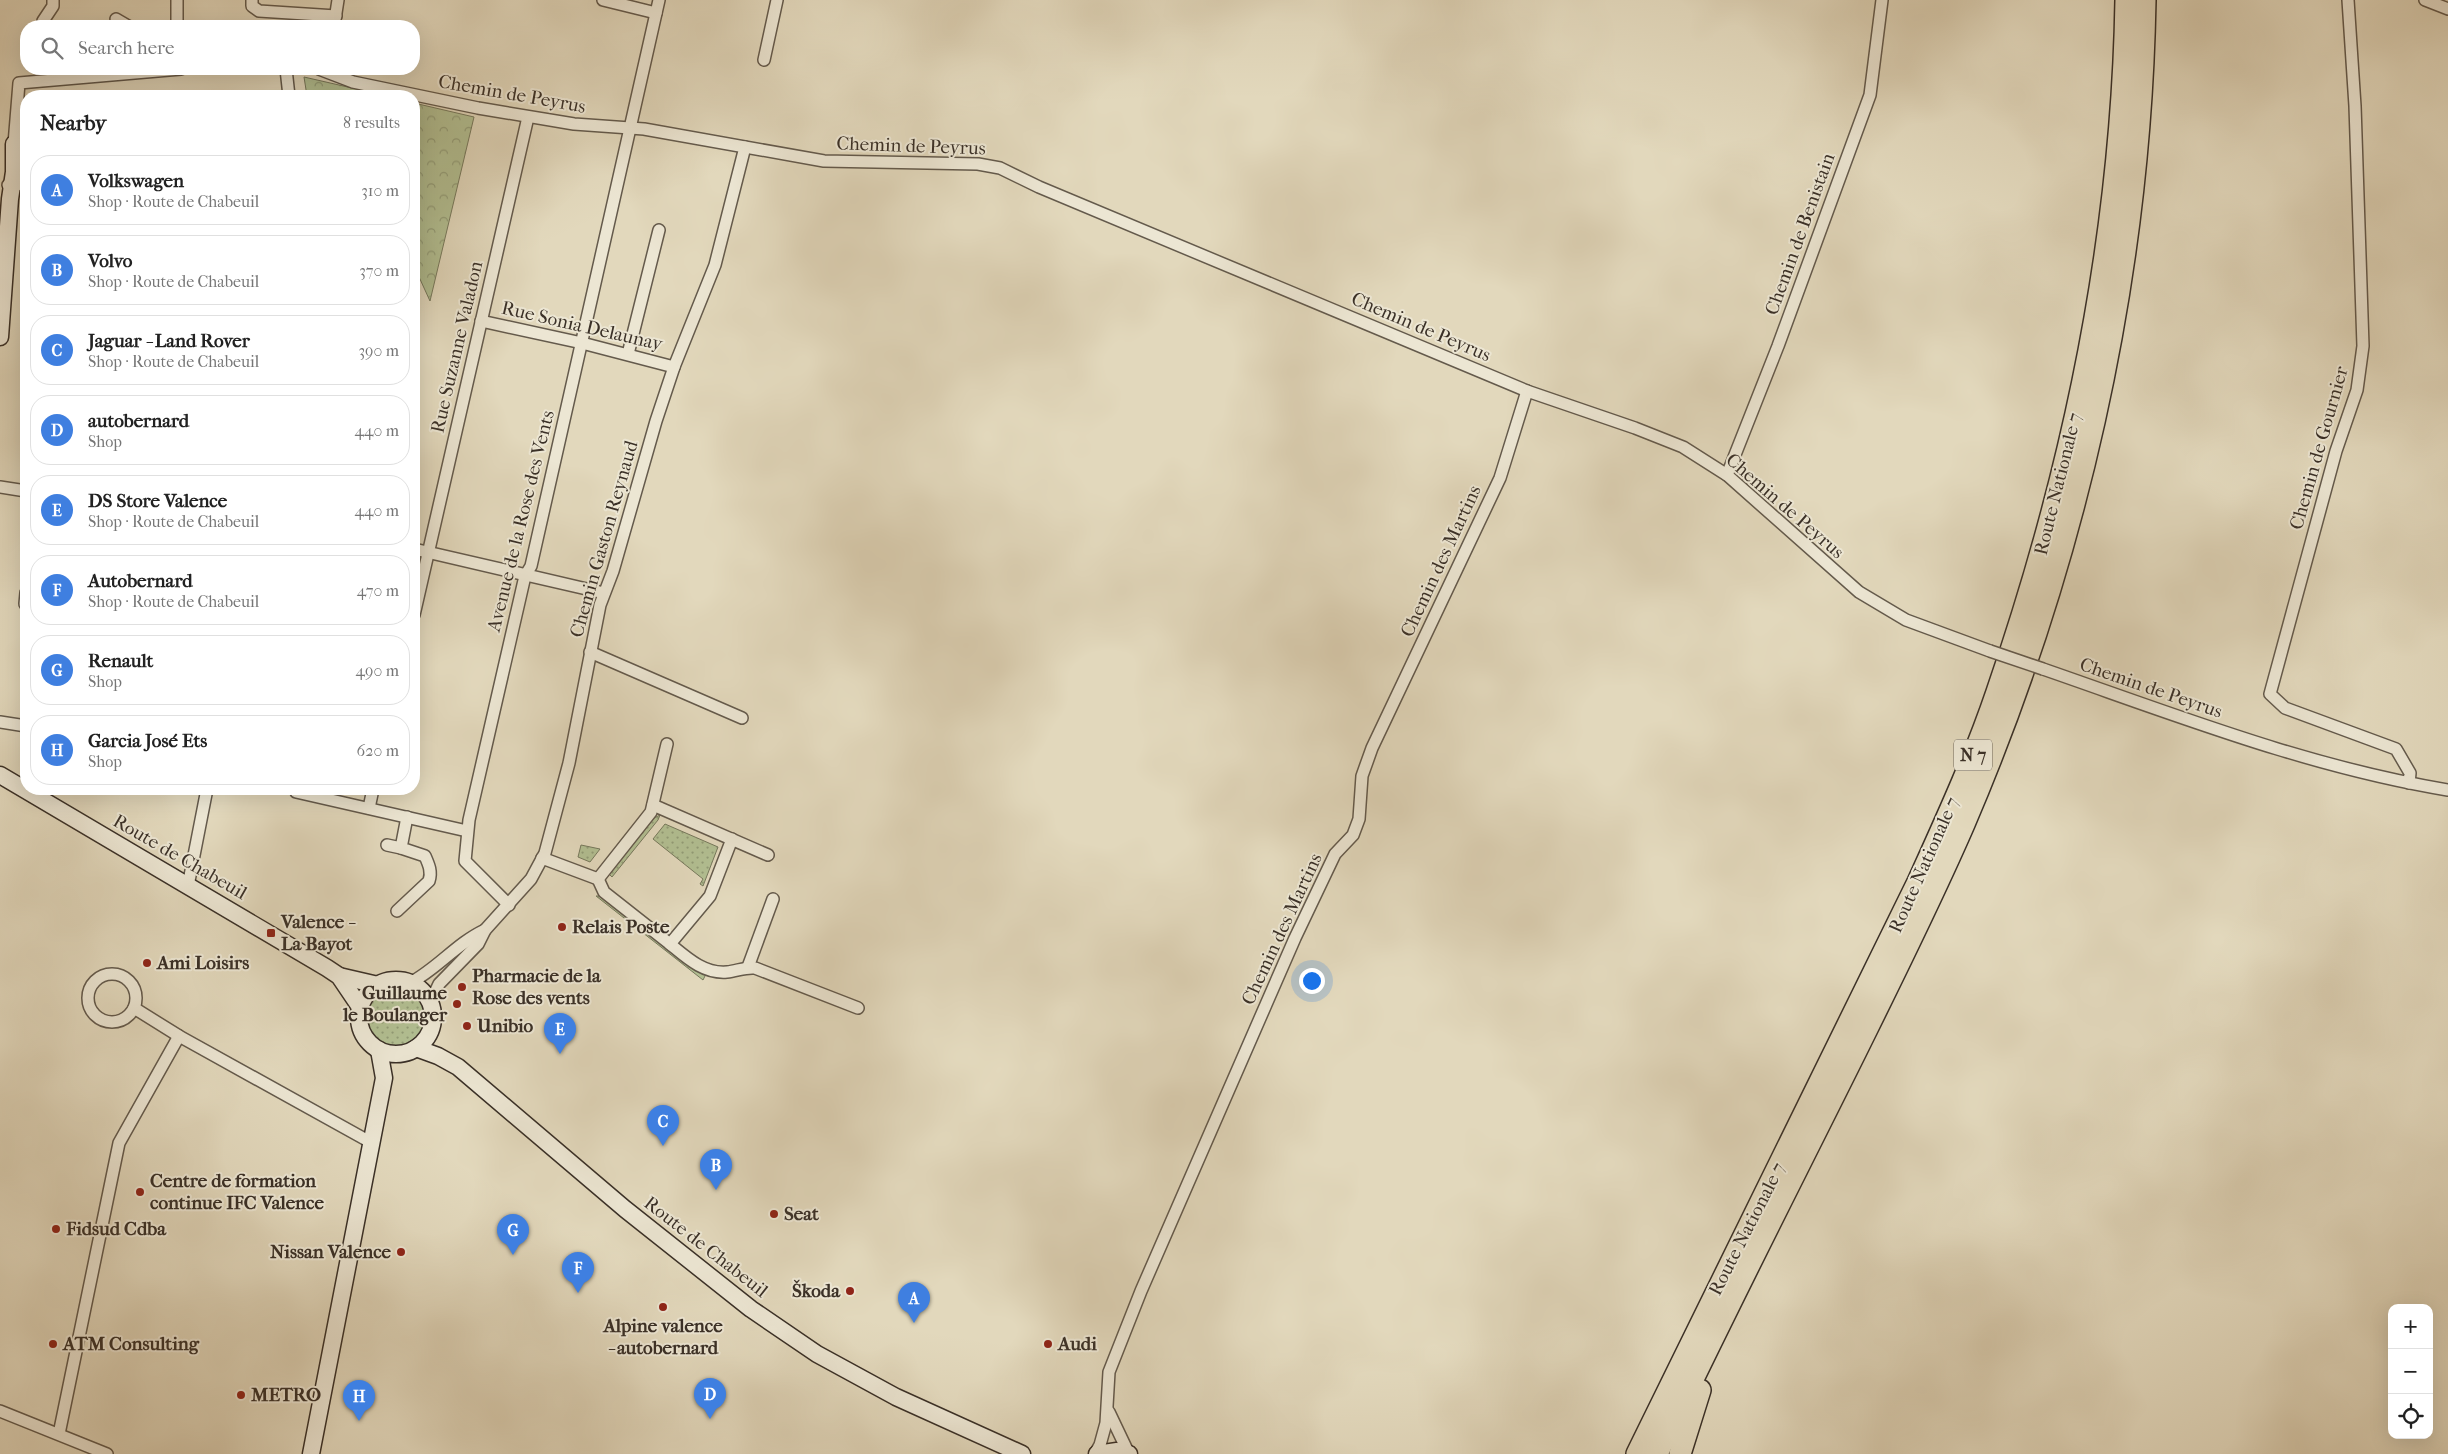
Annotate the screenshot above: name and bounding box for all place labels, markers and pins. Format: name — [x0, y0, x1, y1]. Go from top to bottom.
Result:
place label: Valence - La Bayot — [280, 911, 356, 955]
place label: Relais Poste — [572, 916, 670, 938]
marker: Relais Poste — [556, 921, 568, 933]
marker: Valence - La Bayot — [265, 927, 277, 939]
place label: Ami Loisirs — [156, 952, 249, 974]
marker: Ami Loisirs — [141, 957, 153, 969]
place label: Pharmacie de la Rose des vents — [472, 965, 602, 1009]
marker: Pharmacie de la Rose des vents — [456, 981, 468, 993]
place label: Guillaume le Boulanger — [342, 982, 448, 1026]
marker: Guillaume le Boulanger — [451, 998, 463, 1010]
pin: E — [544, 1013, 576, 1054]
place label: Unibio — [476, 1015, 534, 1037]
marker: Unibio — [461, 1020, 473, 1032]
pin: C — [647, 1105, 679, 1146]
pin: B — [700, 1149, 732, 1190]
place label: Centre de formation continue IFC Valence — [150, 1170, 324, 1214]
marker: Centre de formation continue IFC Valence — [134, 1186, 146, 1198]
place label: Seat — [784, 1203, 819, 1225]
marker: Seat — [768, 1208, 780, 1220]
pin: G — [497, 1214, 529, 1255]
place label: Fidsud Cdba — [65, 1218, 167, 1240]
marker: Fidsud Cdba — [50, 1223, 62, 1235]
place label: Nissan Valence — [270, 1241, 392, 1263]
marker: Nissan Valence — [395, 1246, 407, 1258]
pin: F — [562, 1252, 594, 1293]
place label: Škoda — [792, 1279, 841, 1302]
pin: A — [898, 1282, 930, 1323]
marker: Škoda — [844, 1285, 856, 1297]
marker: Alpine valence - autobernard — [657, 1301, 669, 1313]
place label: Alpine valence - autobernard — [602, 1315, 723, 1359]
place label: ATM Consulting — [62, 1333, 200, 1355]
place label: Audi — [1057, 1333, 1097, 1355]
marker: ATM Consulting — [47, 1338, 59, 1350]
marker: Audi — [1042, 1338, 1054, 1350]
pin: D — [694, 1378, 726, 1419]
pin: H — [343, 1380, 375, 1421]
place label: METRO — [250, 1384, 321, 1406]
marker: METRO — [235, 1389, 247, 1401]

